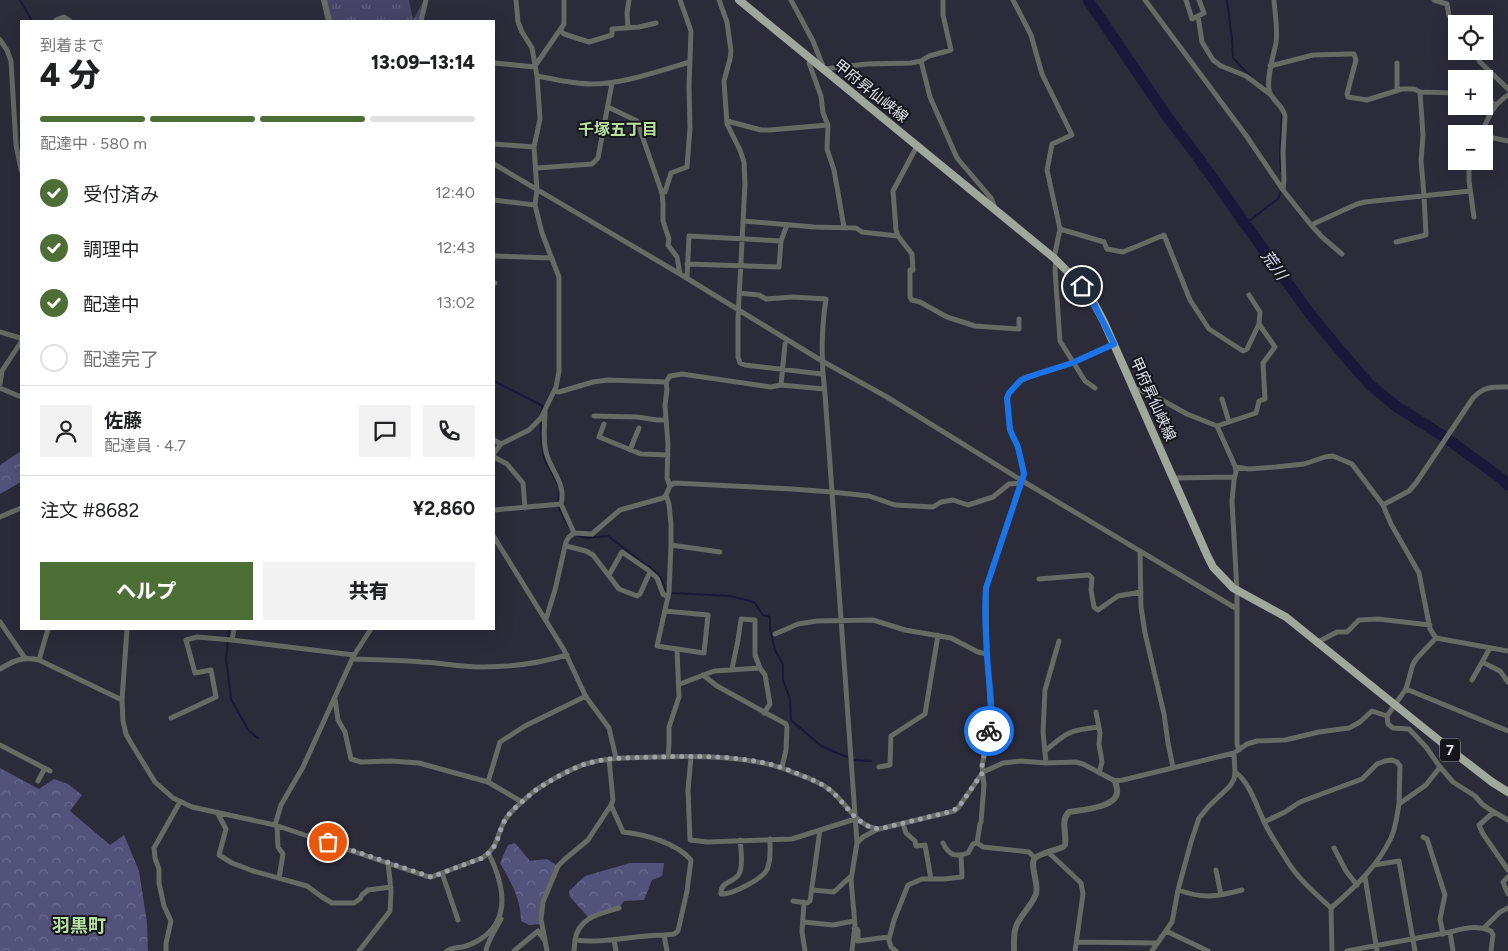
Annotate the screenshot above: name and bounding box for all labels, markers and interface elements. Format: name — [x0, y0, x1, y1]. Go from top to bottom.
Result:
map controls — [1448, 15, 1493, 170]
button: locate — [1448, 15, 1493, 60]
text: 到着まで — [40, 36, 104, 55]
text: 13:09–13:14 — [371, 51, 475, 74]
text: 4 分 — [40, 56, 100, 94]
street label: 甲府昇仙峡線 — [830, 56, 912, 126]
button: + — [1448, 70, 1493, 115]
district label: 千塚五丁目 — [578, 120, 658, 139]
button: − — [1448, 125, 1493, 170]
text: 配達中 · 580 m — [40, 134, 147, 153]
icon: check — [40, 179, 68, 207]
text: 受付済み — [83, 183, 159, 206]
text: 12:40 — [435, 183, 475, 202]
icon: check — [40, 234, 68, 262]
text: 調理中 — [83, 238, 140, 261]
text: 12:43 — [437, 238, 475, 257]
water label: 荒川 — [1257, 246, 1292, 285]
pin — [1061, 265, 1103, 307]
icon: home — [1068, 272, 1096, 300]
icon: check — [40, 289, 68, 317]
text: 配達中 — [83, 293, 140, 316]
text: 13:02 — [436, 293, 475, 312]
text: 配達完了 — [83, 348, 159, 371]
street label: 甲府昇仙峡線 — [1126, 354, 1180, 444]
button: person — [40, 405, 92, 457]
button: chat — [359, 405, 411, 457]
button: phone — [423, 405, 475, 457]
text: 佐藤 — [104, 409, 142, 432]
text: 配達員 · 4.7 — [104, 436, 186, 455]
text: ¥2,860 — [413, 497, 475, 520]
text: 注文 #8682 — [40, 499, 139, 522]
button: ヘルプ — [40, 562, 253, 620]
button: 共有 — [263, 562, 475, 620]
courier — [964, 706, 1014, 756]
icon: bike — [975, 717, 1003, 745]
road number: 7 — [1440, 738, 1460, 762]
pin — [307, 821, 349, 863]
icon: bag — [314, 828, 342, 856]
district label: 羽黒町 — [52, 915, 106, 937]

